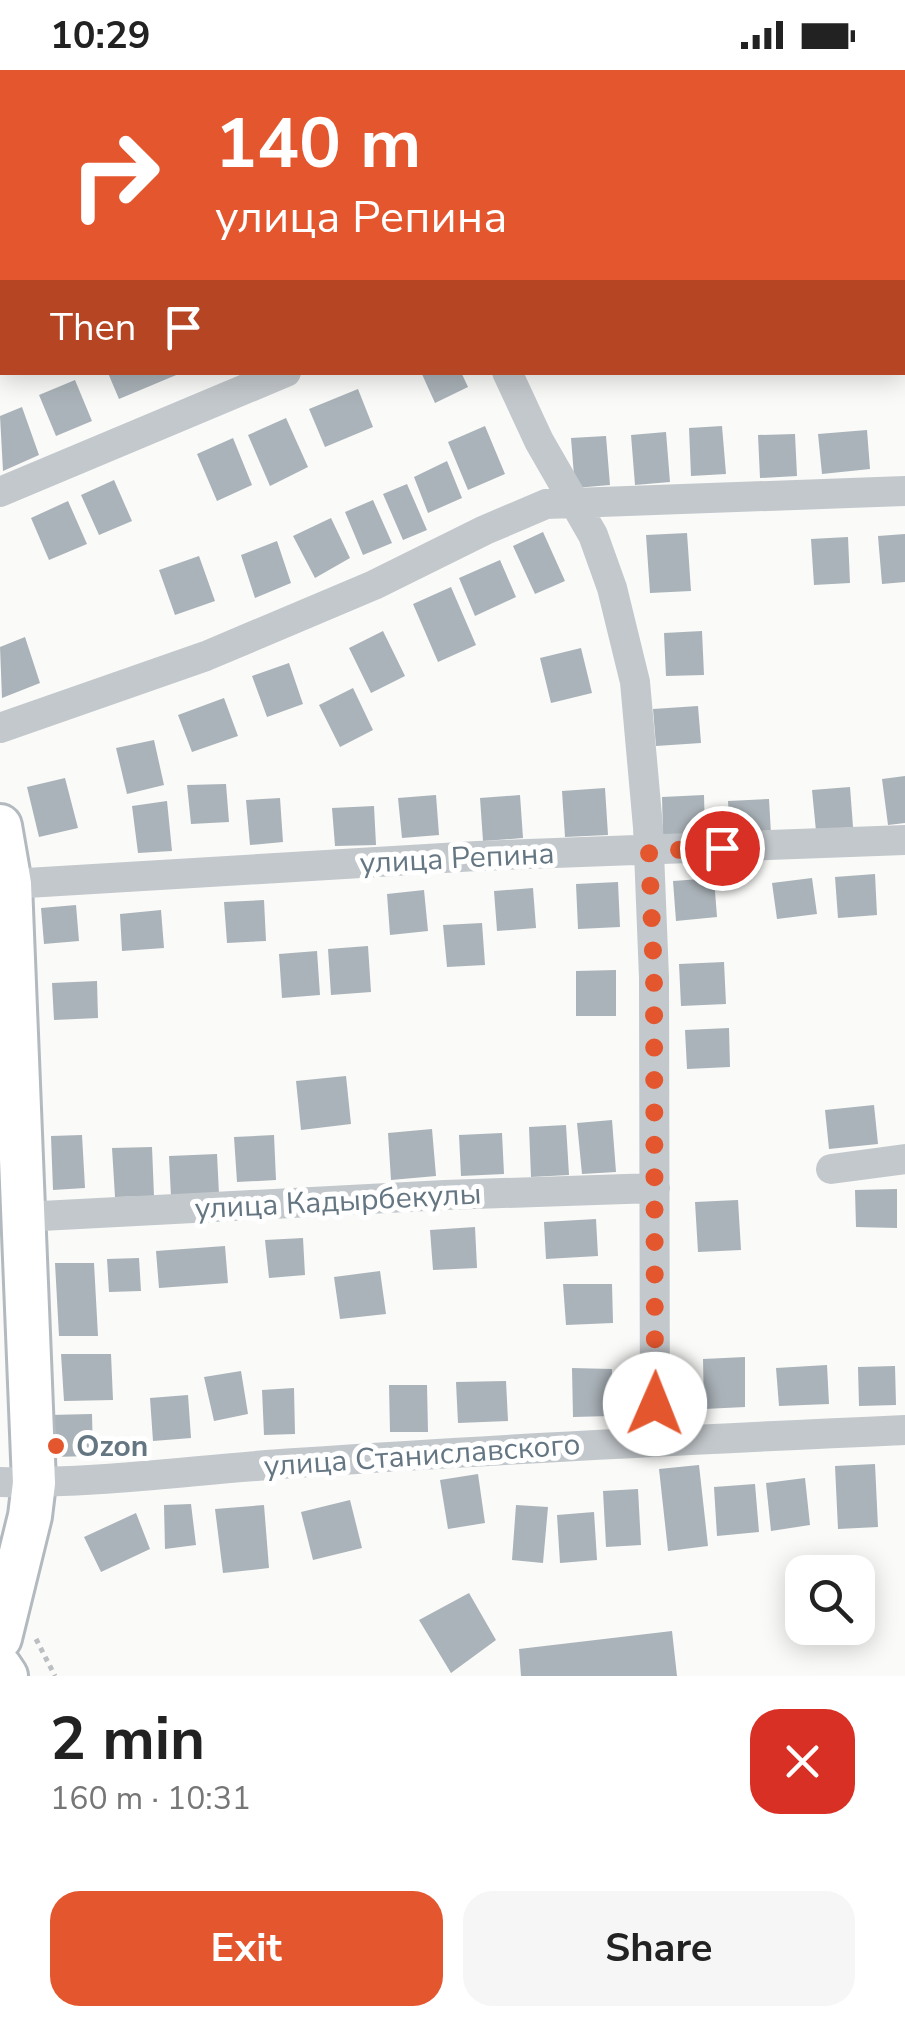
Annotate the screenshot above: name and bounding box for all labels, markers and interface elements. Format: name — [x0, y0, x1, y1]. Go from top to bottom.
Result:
text: 10:29 — [50, 10, 151, 61]
text: 140 m — [215, 96, 421, 192]
icon: right — [50, 110, 180, 240]
text: улица Репина — [215, 187, 507, 248]
icon: arrive — [156, 300, 211, 355]
text: Then — [50, 302, 136, 353]
pin — [680, 806, 765, 891]
icon: arrive — [695, 821, 750, 876]
street label: улица Репина — [359, 833, 555, 884]
street label: улица Кадырбекулы — [194, 1174, 483, 1229]
position arrow — [603, 1352, 707, 1456]
street label: улица Станиславского — [262, 1424, 582, 1487]
place label: Ozon — [76, 1426, 148, 1467]
marker: Ozon — [45, 1435, 67, 1457]
map controls — [785, 1555, 875, 1645]
button: search — [785, 1555, 875, 1645]
text: 2 min — [50, 1698, 205, 1780]
button: close — [750, 1709, 855, 1814]
text: 160 m · 10:31 — [50, 1777, 251, 1820]
button: Exit — [50, 1891, 443, 2006]
button: Share — [463, 1891, 855, 2006]

